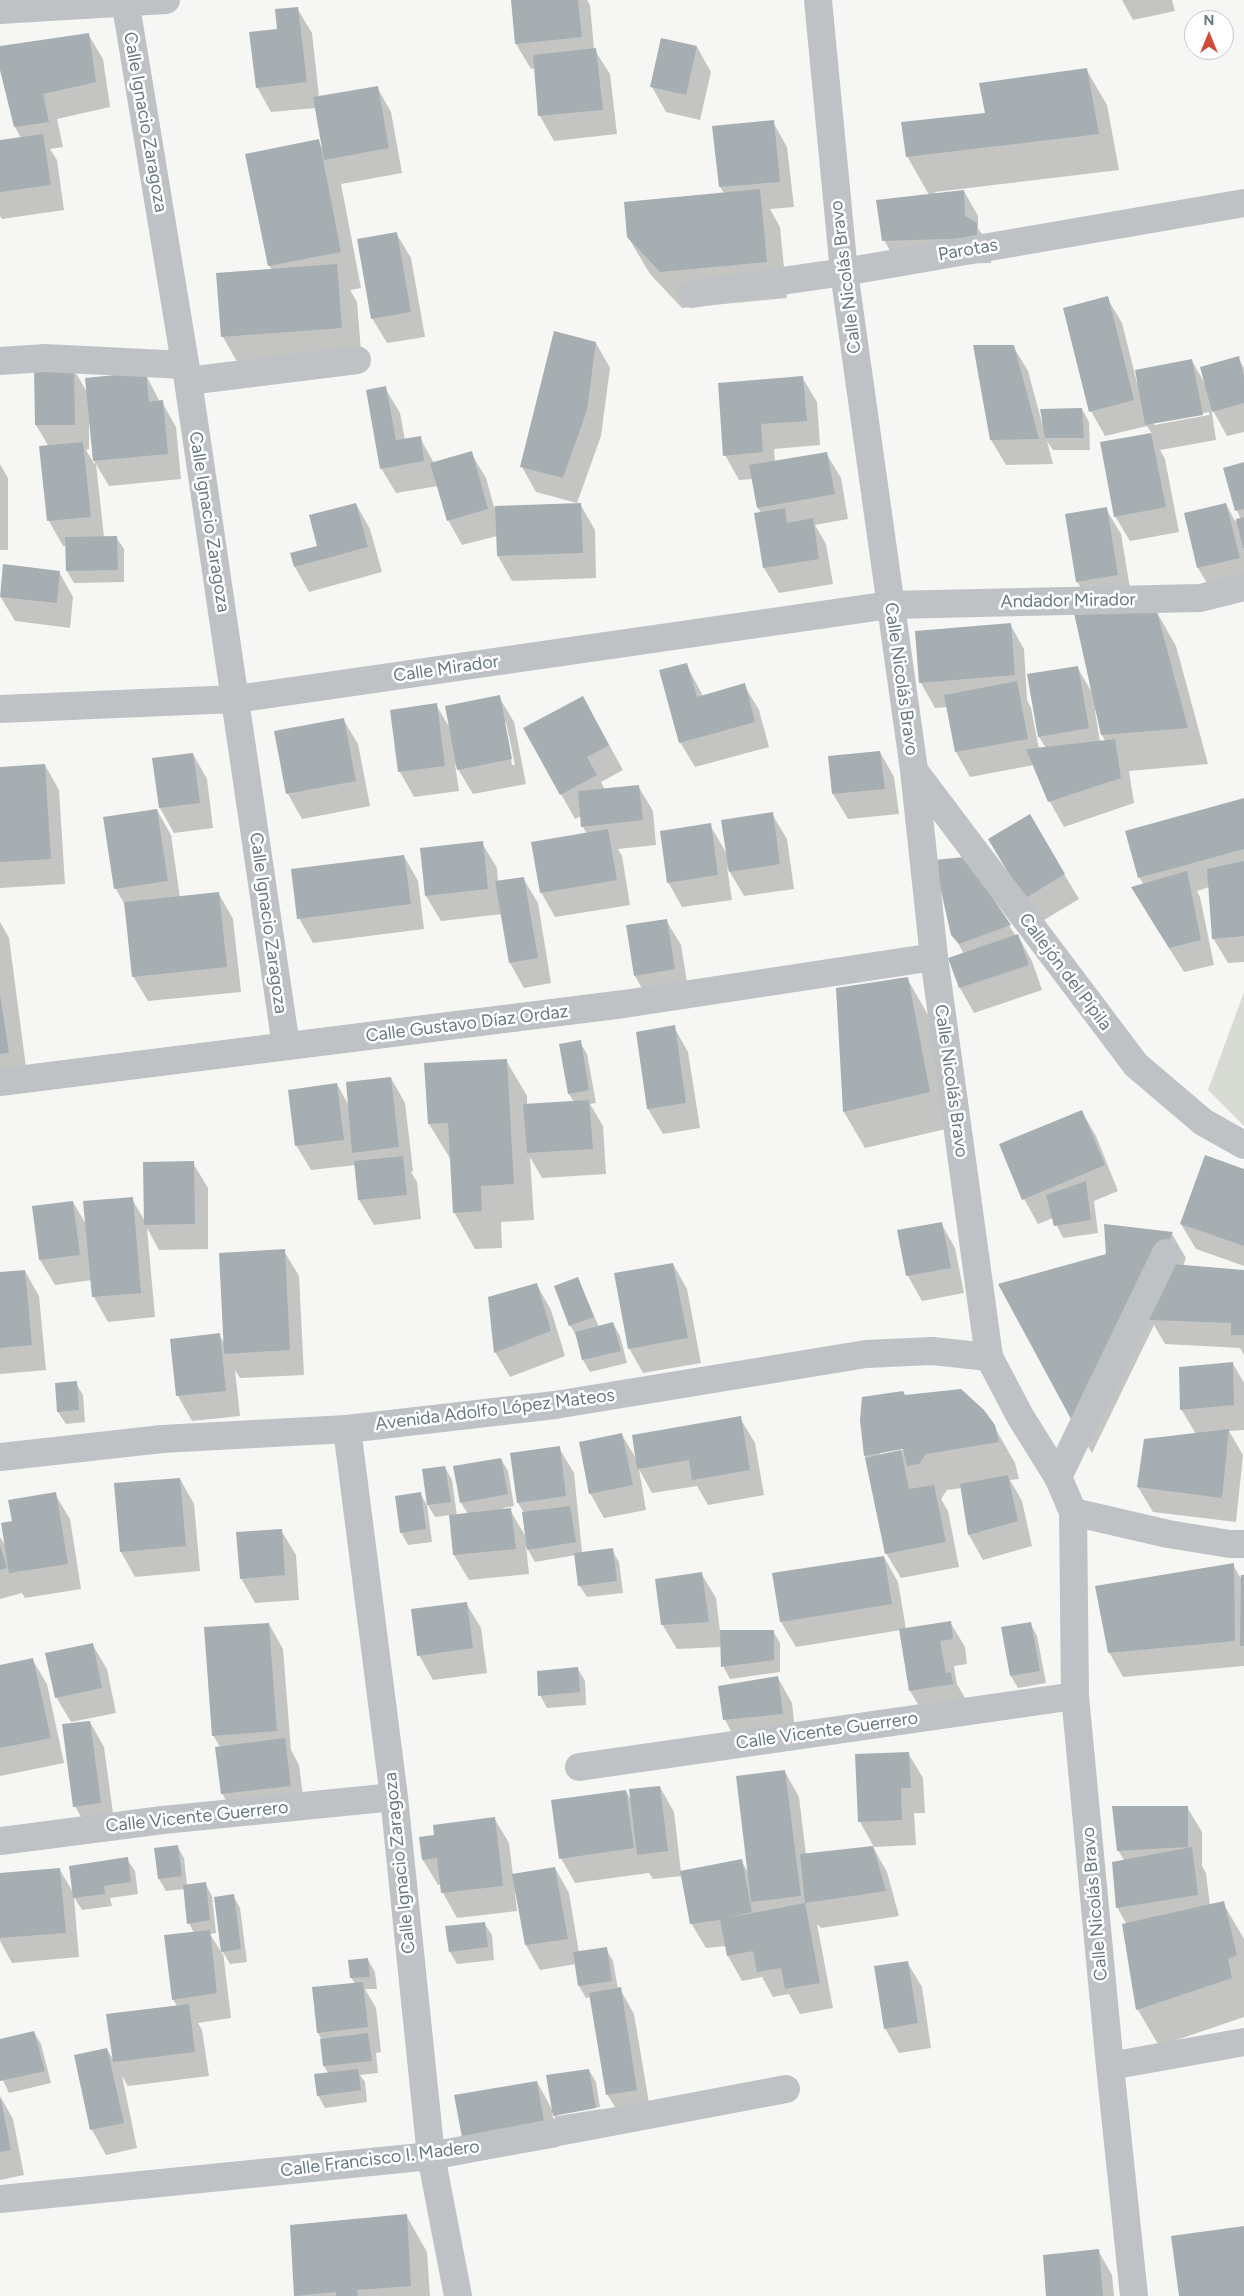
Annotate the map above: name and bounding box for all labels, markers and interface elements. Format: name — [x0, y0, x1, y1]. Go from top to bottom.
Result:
north arrow — [1184, 10, 1234, 60]
text: N — [1204, 12, 1214, 29]
street label: Calle Ignacio Zaragoza — [118, 30, 172, 214]
street label: Calle Nicolás Bravo — [826, 199, 866, 355]
street label: Parotas — [936, 234, 1000, 266]
street label: Calle Ignacio Zaragoza — [184, 430, 234, 614]
street label: Andador Mirador — [1000, 589, 1136, 613]
street label: Calle Nicolás Bravo — [880, 601, 922, 757]
street label: Calle Mirador — [392, 651, 500, 687]
street label: Calle Ignacio Zaragoza — [245, 831, 291, 1015]
street label: Callejón del Pípila — [1014, 909, 1116, 1035]
street label: Calle Gustavo Díaz Ordaz — [364, 1001, 570, 1047]
street label: Calle Nicolás Bravo — [930, 1003, 972, 1159]
street label: Avenida Adolfo López Mateos — [374, 1385, 616, 1435]
street label: Calle Vicente Guerrero — [735, 1708, 919, 1754]
street label: Calle Ignacio Zaragoza — [380, 1771, 420, 1955]
street label: Calle Vicente Guerrero — [105, 1797, 289, 1837]
street label: Calle Nicolás Bravo — [1078, 1826, 1112, 1982]
street label: Calle Francisco I. Madero — [279, 2136, 481, 2182]

